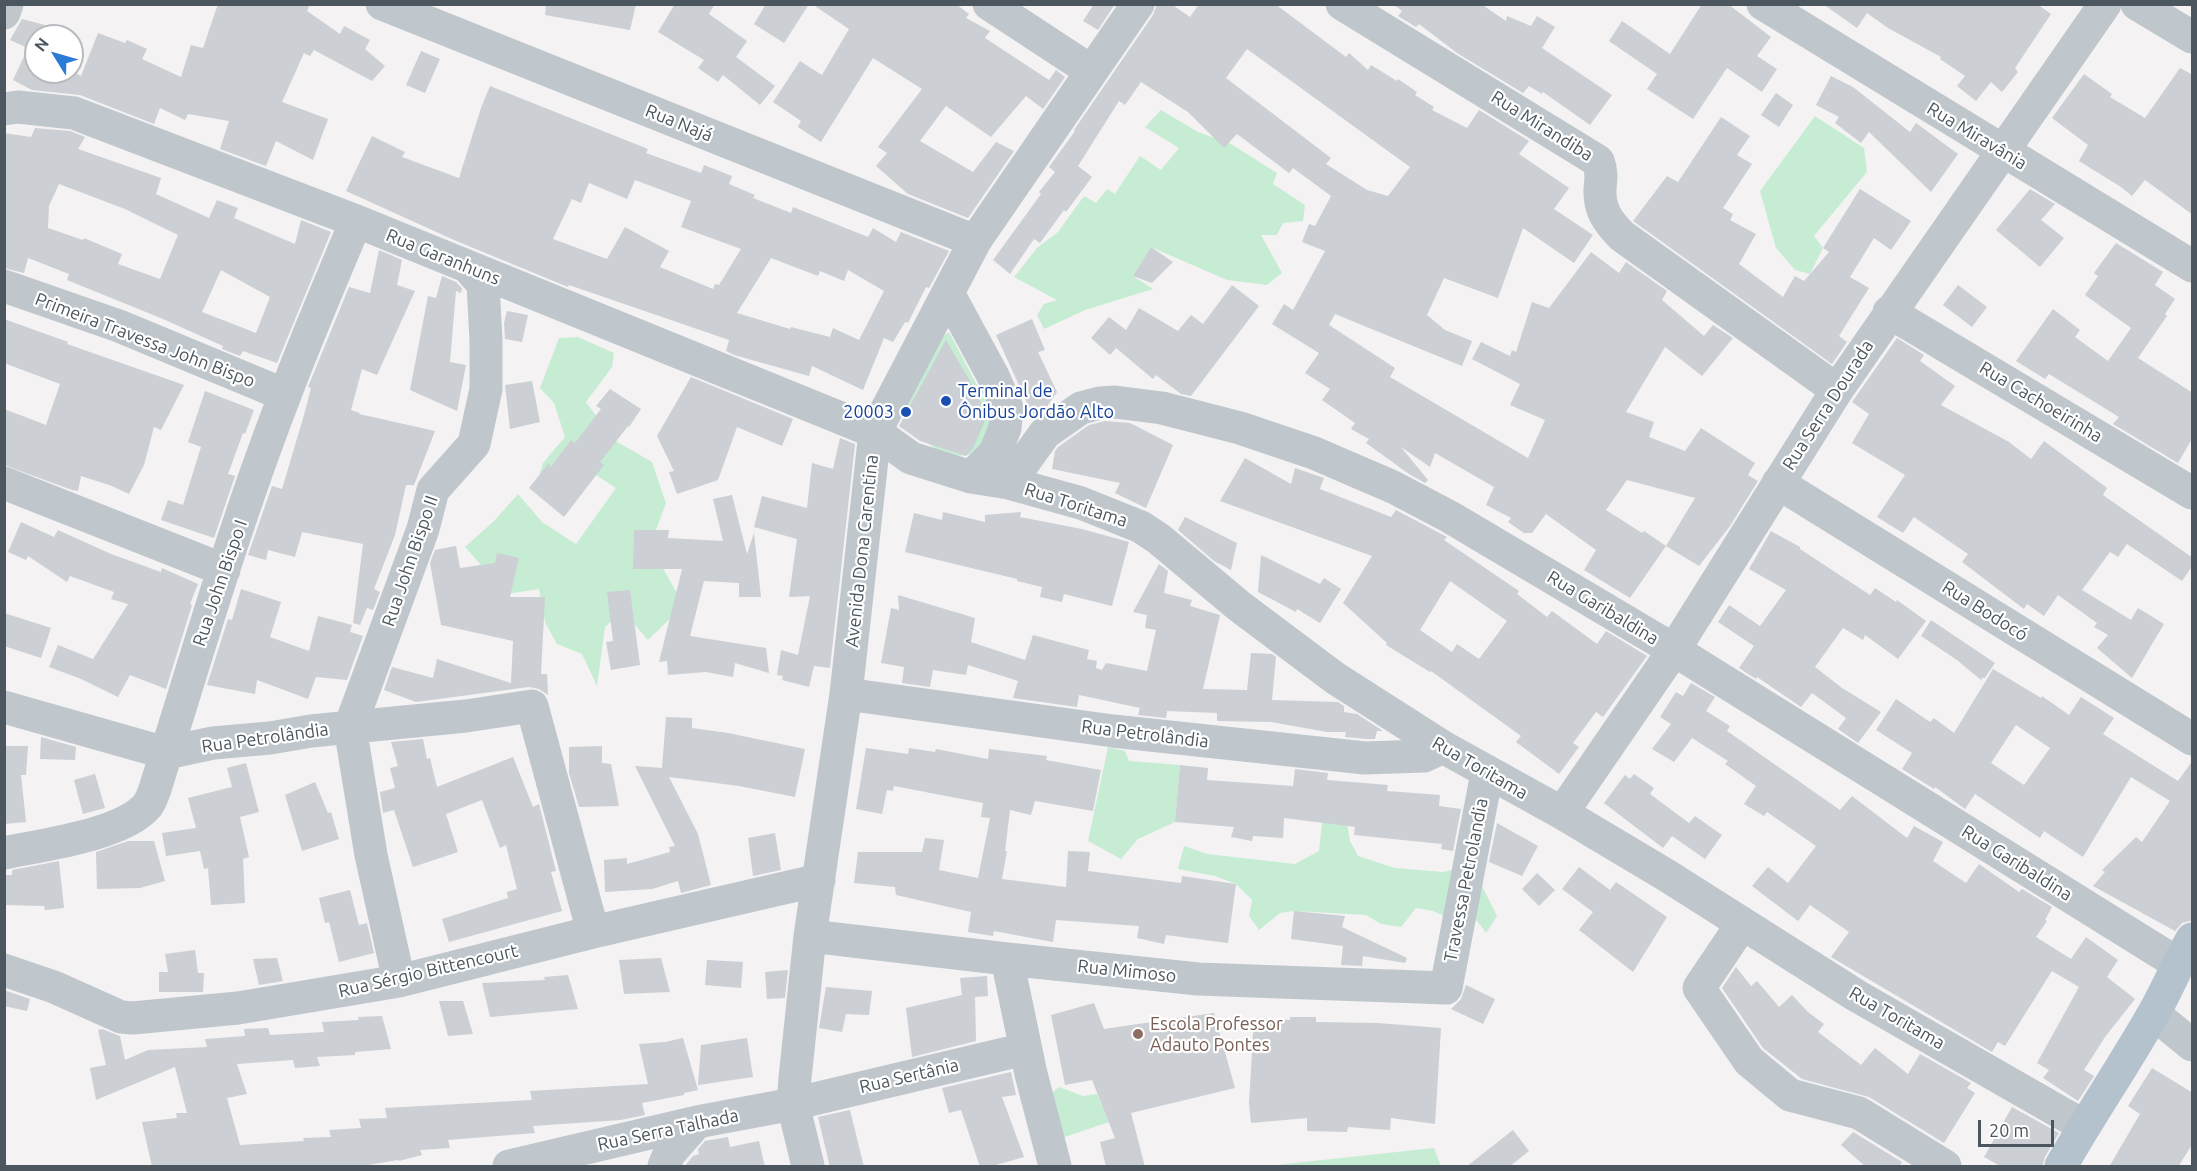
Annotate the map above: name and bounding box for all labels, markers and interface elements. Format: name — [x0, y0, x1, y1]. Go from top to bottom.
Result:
north arrow — [24, 24, 84, 84]
text: N — [30, 34, 52, 55]
street label: Rua Mirandiba — [1487, 86, 1597, 166]
street label: Rua Miravânia — [1923, 98, 2031, 174]
street label: Rua Najá — [642, 100, 716, 146]
street label: Rua Garanhuns — [383, 224, 503, 290]
street label: Primeira Travessa John Bispo — [32, 288, 258, 392]
street label: Rua Serra Dourada — [1778, 336, 1878, 474]
street label: Rua Cachoeirinha — [1976, 357, 2106, 447]
place label: Terminal de Ônibus Jordão Alto — [958, 380, 1114, 422]
marker: Terminal de Ônibus Jordão Alto — [939, 394, 953, 408]
place label: 20003 — [843, 401, 894, 423]
marker: 20003 — [899, 405, 913, 419]
street label: Avenida Dona Carentina — [841, 453, 883, 649]
street label: Rua Toritama — [1022, 478, 1130, 532]
street label: Rua John Bispo II — [377, 493, 443, 629]
street label: Rua John Bispo I — [188, 517, 252, 649]
street label: Rua Garibaldina — [1543, 566, 1663, 650]
street label: Rua Bodocó — [1938, 576, 2032, 646]
street label: Rua Petrolândia — [1080, 715, 1210, 753]
street label: Rua Petrolândia — [200, 718, 330, 758]
street label: Rua Toritama — [1428, 732, 1532, 804]
street label: Travessa Petrolandia — [1440, 796, 1492, 964]
street label: Rua Garibaldina — [1958, 820, 2076, 906]
street label: Rua Sérgio Bittencourt — [336, 940, 520, 1002]
street label: Rua Mimoso — [1076, 955, 1178, 987]
street label: Rua Toritama — [1845, 982, 1949, 1054]
place label: Escola Professor Adauto Pontes — [1150, 1013, 1283, 1056]
marker: Escola Professor Adauto Pontes — [1131, 1027, 1145, 1041]
street label: Rua Sertânia — [857, 1054, 961, 1098]
street label: Rua Serra Talhada — [595, 1104, 741, 1156]
scale bar — [1981, 1108, 2058, 1146]
text: 20 m — [1989, 1120, 2029, 1140]

